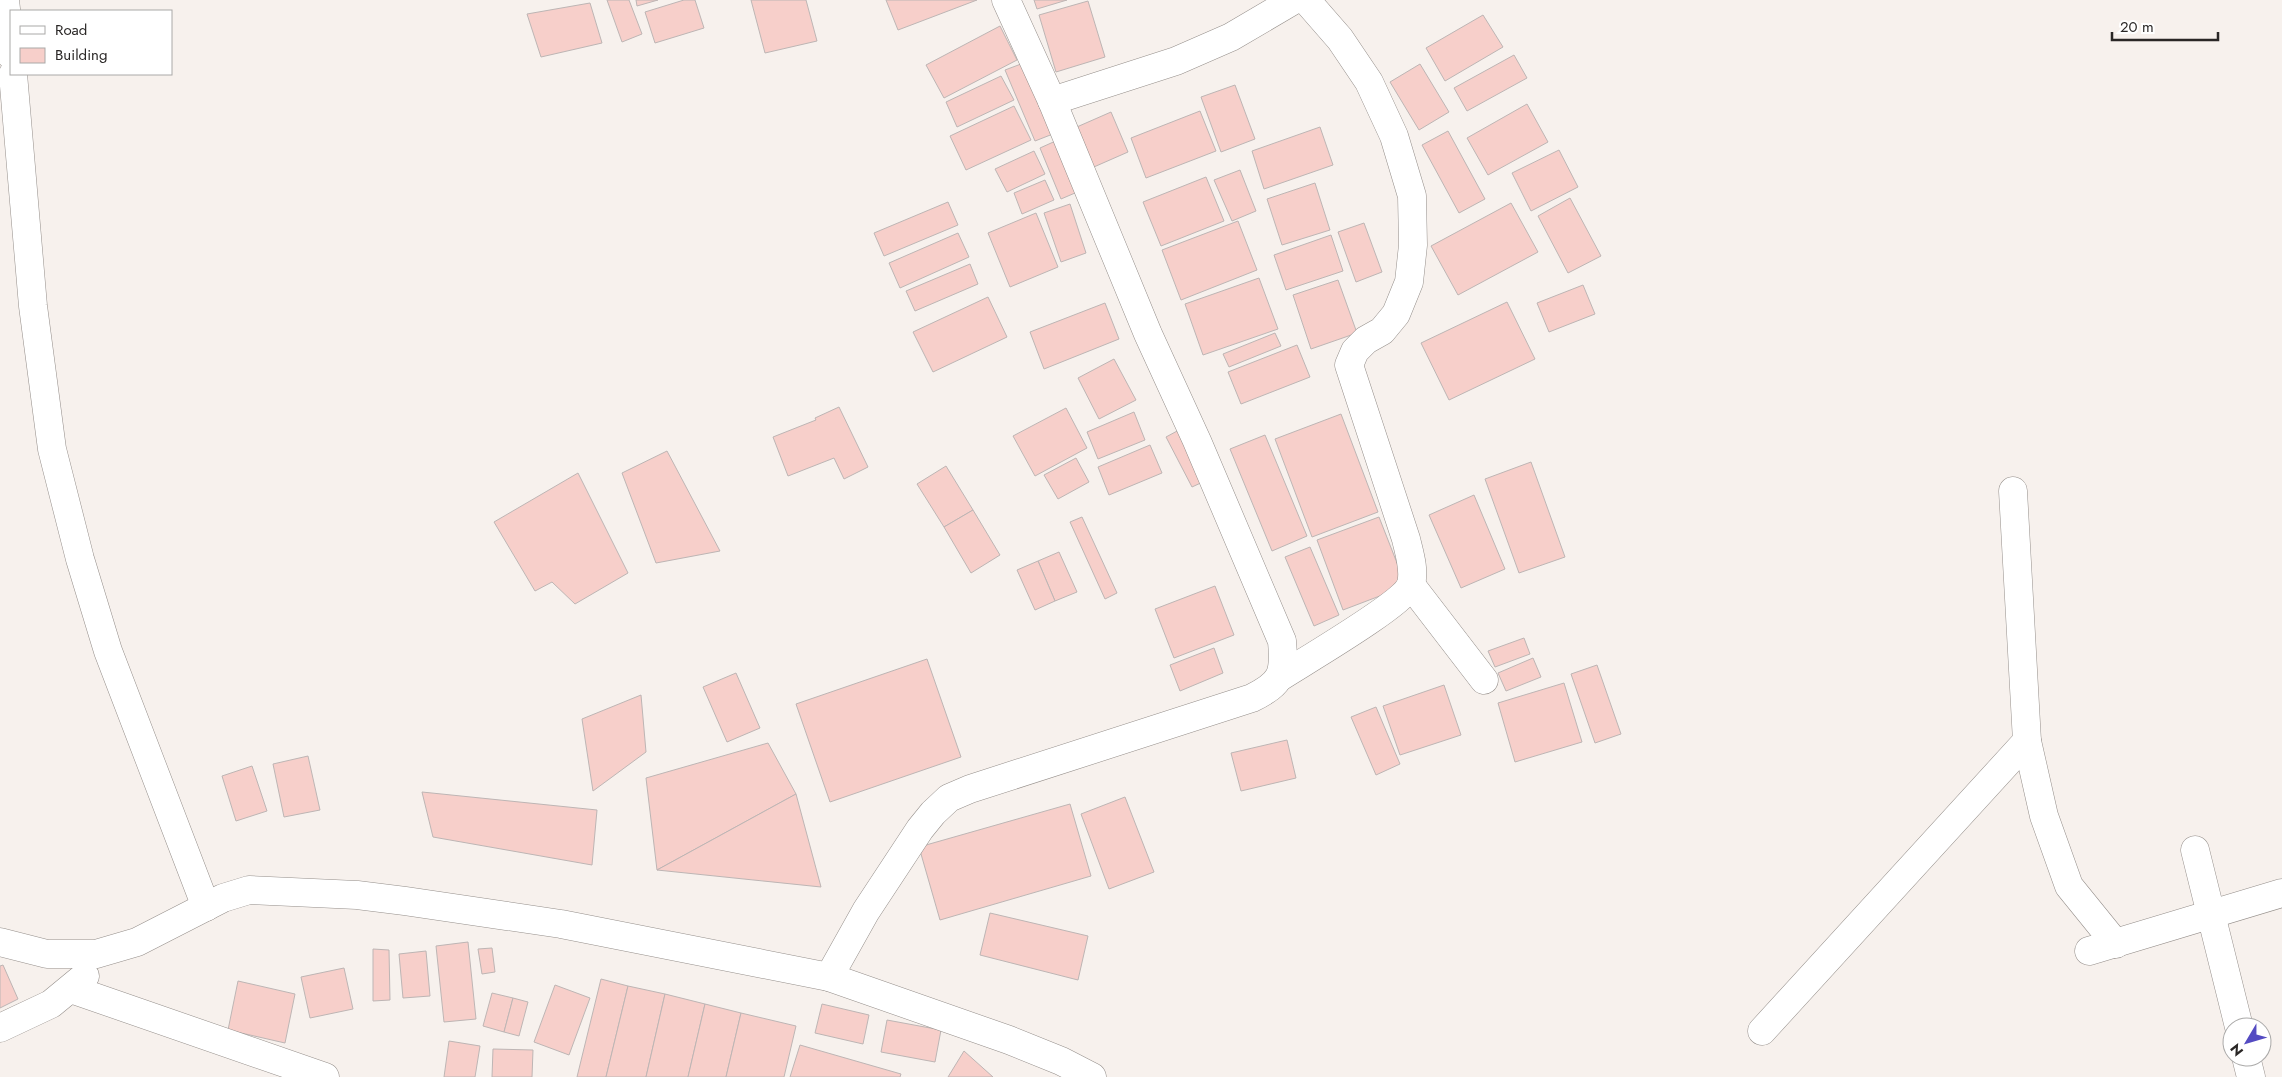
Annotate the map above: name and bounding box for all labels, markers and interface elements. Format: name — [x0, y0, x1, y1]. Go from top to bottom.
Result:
legend — [10, 10, 172, 75]
scale bar — [2112, 10, 2218, 42]
text: 20 m — [2120, 16, 2154, 38]
text: Road — [55, 19, 87, 41]
text: Building — [55, 44, 107, 66]
north arrow — [2222, 1017, 2272, 1067]
text: N — [2225, 1039, 2248, 1061]

